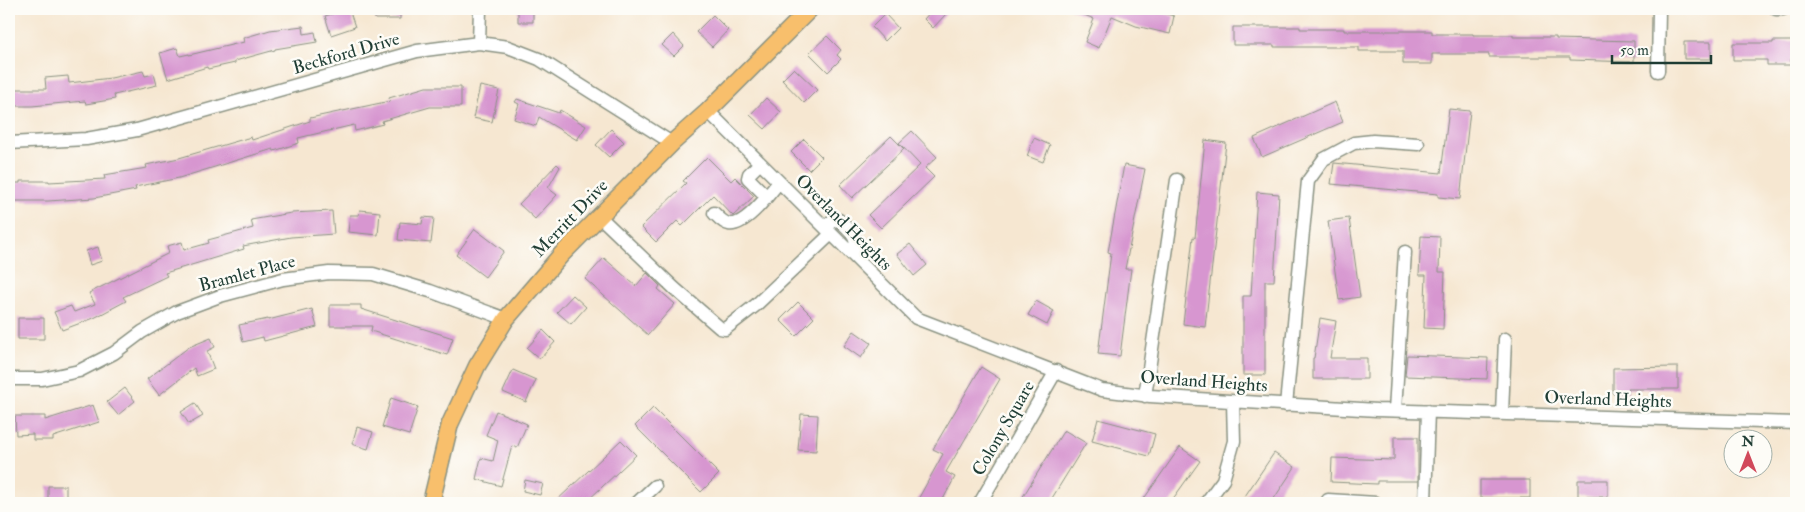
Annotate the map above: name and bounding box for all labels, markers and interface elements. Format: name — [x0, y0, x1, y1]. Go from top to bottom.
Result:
street label: Beckford Drive — [290, 27, 403, 80]
scale bar — [1612, 32, 1711, 64]
text: 50 m — [1620, 41, 1649, 60]
street label: Overland Heights — [790, 169, 897, 276]
street label: Merritt Drive — [528, 174, 613, 262]
street label: Bramlet Place — [196, 249, 298, 297]
street label: Overland Heights — [1140, 366, 1268, 397]
street label: Colony Square — [967, 376, 1040, 480]
street label: Overland Heights — [1544, 386, 1672, 413]
north arrow — [1722, 430, 1772, 480]
text: N — [1741, 433, 1755, 450]

